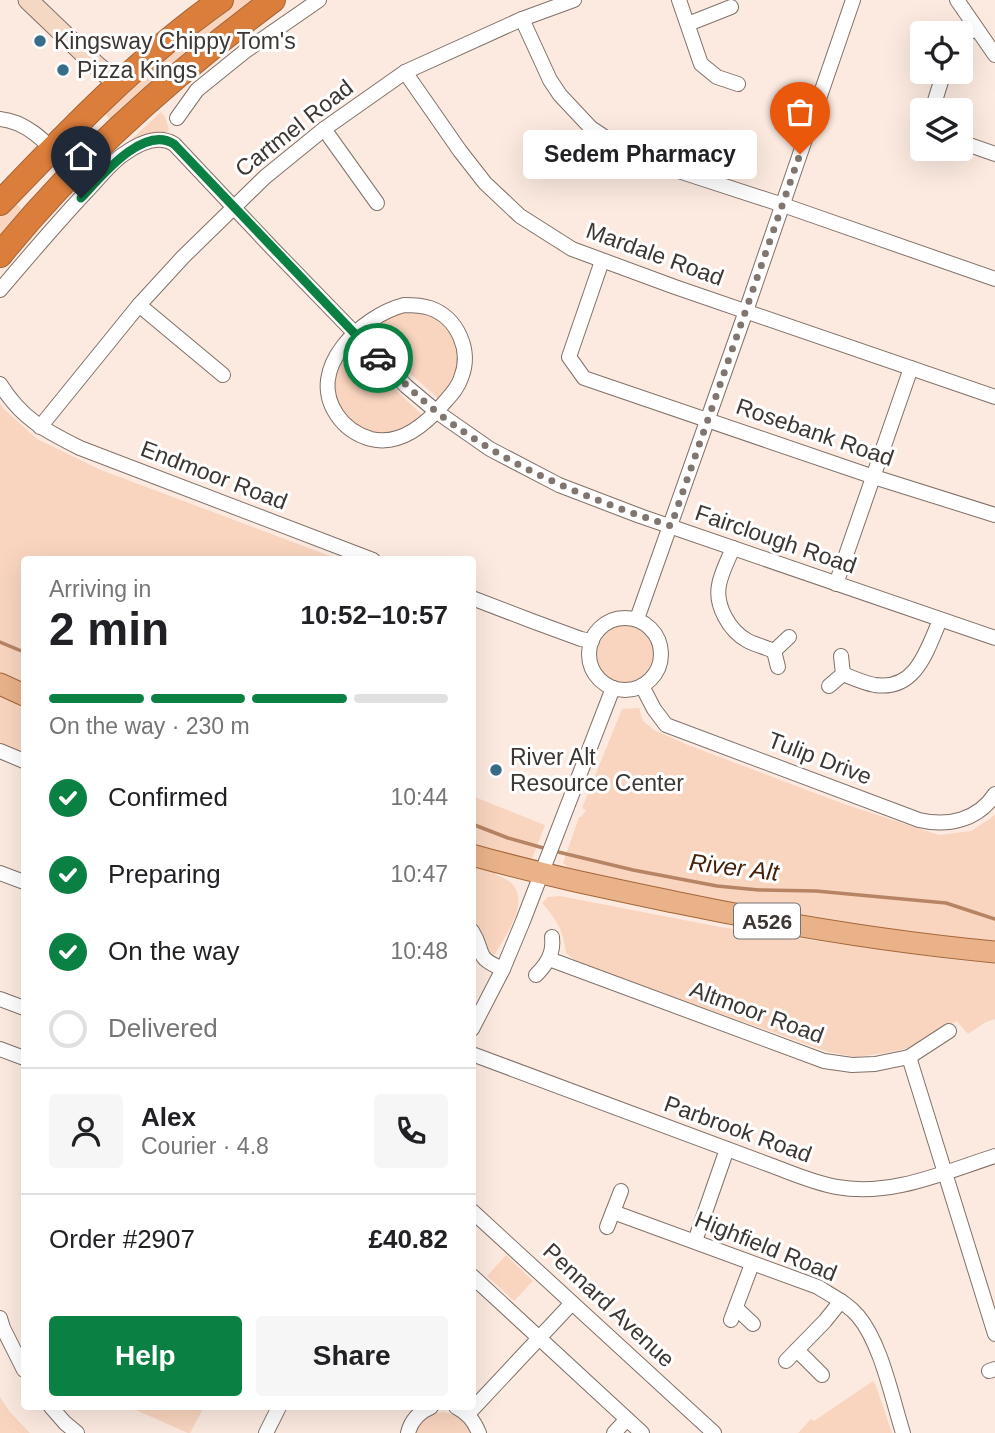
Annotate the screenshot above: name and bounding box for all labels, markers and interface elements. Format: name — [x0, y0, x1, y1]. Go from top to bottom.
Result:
map controls — [910, 21, 973, 161]
button: locate — [910, 21, 973, 84]
place label: Kingsway Chippy Tom's — [54, 28, 296, 54]
marker: Kingsway Chippy Tom's — [32, 33, 48, 49]
place label: Pizza Kings — [77, 57, 197, 83]
marker: Pizza Kings — [55, 62, 71, 78]
street label: Cartmel Road — [230, 74, 358, 182]
pin — [770, 82, 830, 154]
icon: bag — [781, 93, 819, 131]
button: layers — [910, 98, 973, 161]
pin — [51, 126, 111, 198]
callout: Sedem Pharmacy — [524, 130, 758, 178]
icon: home — [62, 137, 100, 175]
text: Sedem Pharmacy — [544, 141, 736, 167]
street label: Mardale Road — [583, 217, 727, 291]
courier — [343, 323, 413, 393]
icon: car — [359, 339, 397, 377]
street label: Rosebank Road — [733, 393, 897, 471]
street label: Endmoor Road — [137, 435, 291, 515]
street label: Fairclough Road — [692, 499, 860, 579]
text: Arriving in — [49, 576, 151, 602]
text: 10:52–10:57 — [301, 600, 448, 630]
text: 2 min — [49, 603, 169, 655]
text: On the way · 230 m — [49, 713, 250, 739]
street label: Tulip Drive — [764, 726, 876, 790]
place label: River Alt Resource Center — [510, 744, 684, 796]
marker: River Alt Resource Center — [488, 762, 504, 778]
icon: check — [49, 779, 87, 817]
text: Confirmed — [108, 782, 228, 812]
text: 10:44 — [390, 784, 448, 810]
water label: River Alt — [688, 848, 782, 886]
icon: check — [49, 856, 87, 894]
text: Preparing — [108, 859, 221, 889]
text: 10:47 — [390, 861, 448, 887]
road number: A526 — [734, 904, 800, 939]
icon: check — [49, 933, 87, 971]
text: On the way — [108, 936, 240, 966]
text: 10:48 — [390, 938, 448, 964]
street label: Altmoor Road — [686, 976, 828, 1048]
text: Delivered — [108, 1013, 218, 1043]
street label: Parbrook Road — [661, 1090, 815, 1168]
button: person — [49, 1094, 123, 1168]
button: phone — [374, 1094, 448, 1168]
text: Alex — [141, 1102, 196, 1132]
text: Courier · 4.8 — [141, 1133, 269, 1159]
street label: Highfield Road — [691, 1206, 841, 1286]
text: Order #2907 — [49, 1224, 195, 1254]
text: £40.82 — [368, 1224, 448, 1254]
street label: Pennard Avenue — [538, 1238, 680, 1372]
button: Help — [49, 1316, 242, 1396]
button: Share — [256, 1316, 448, 1396]

